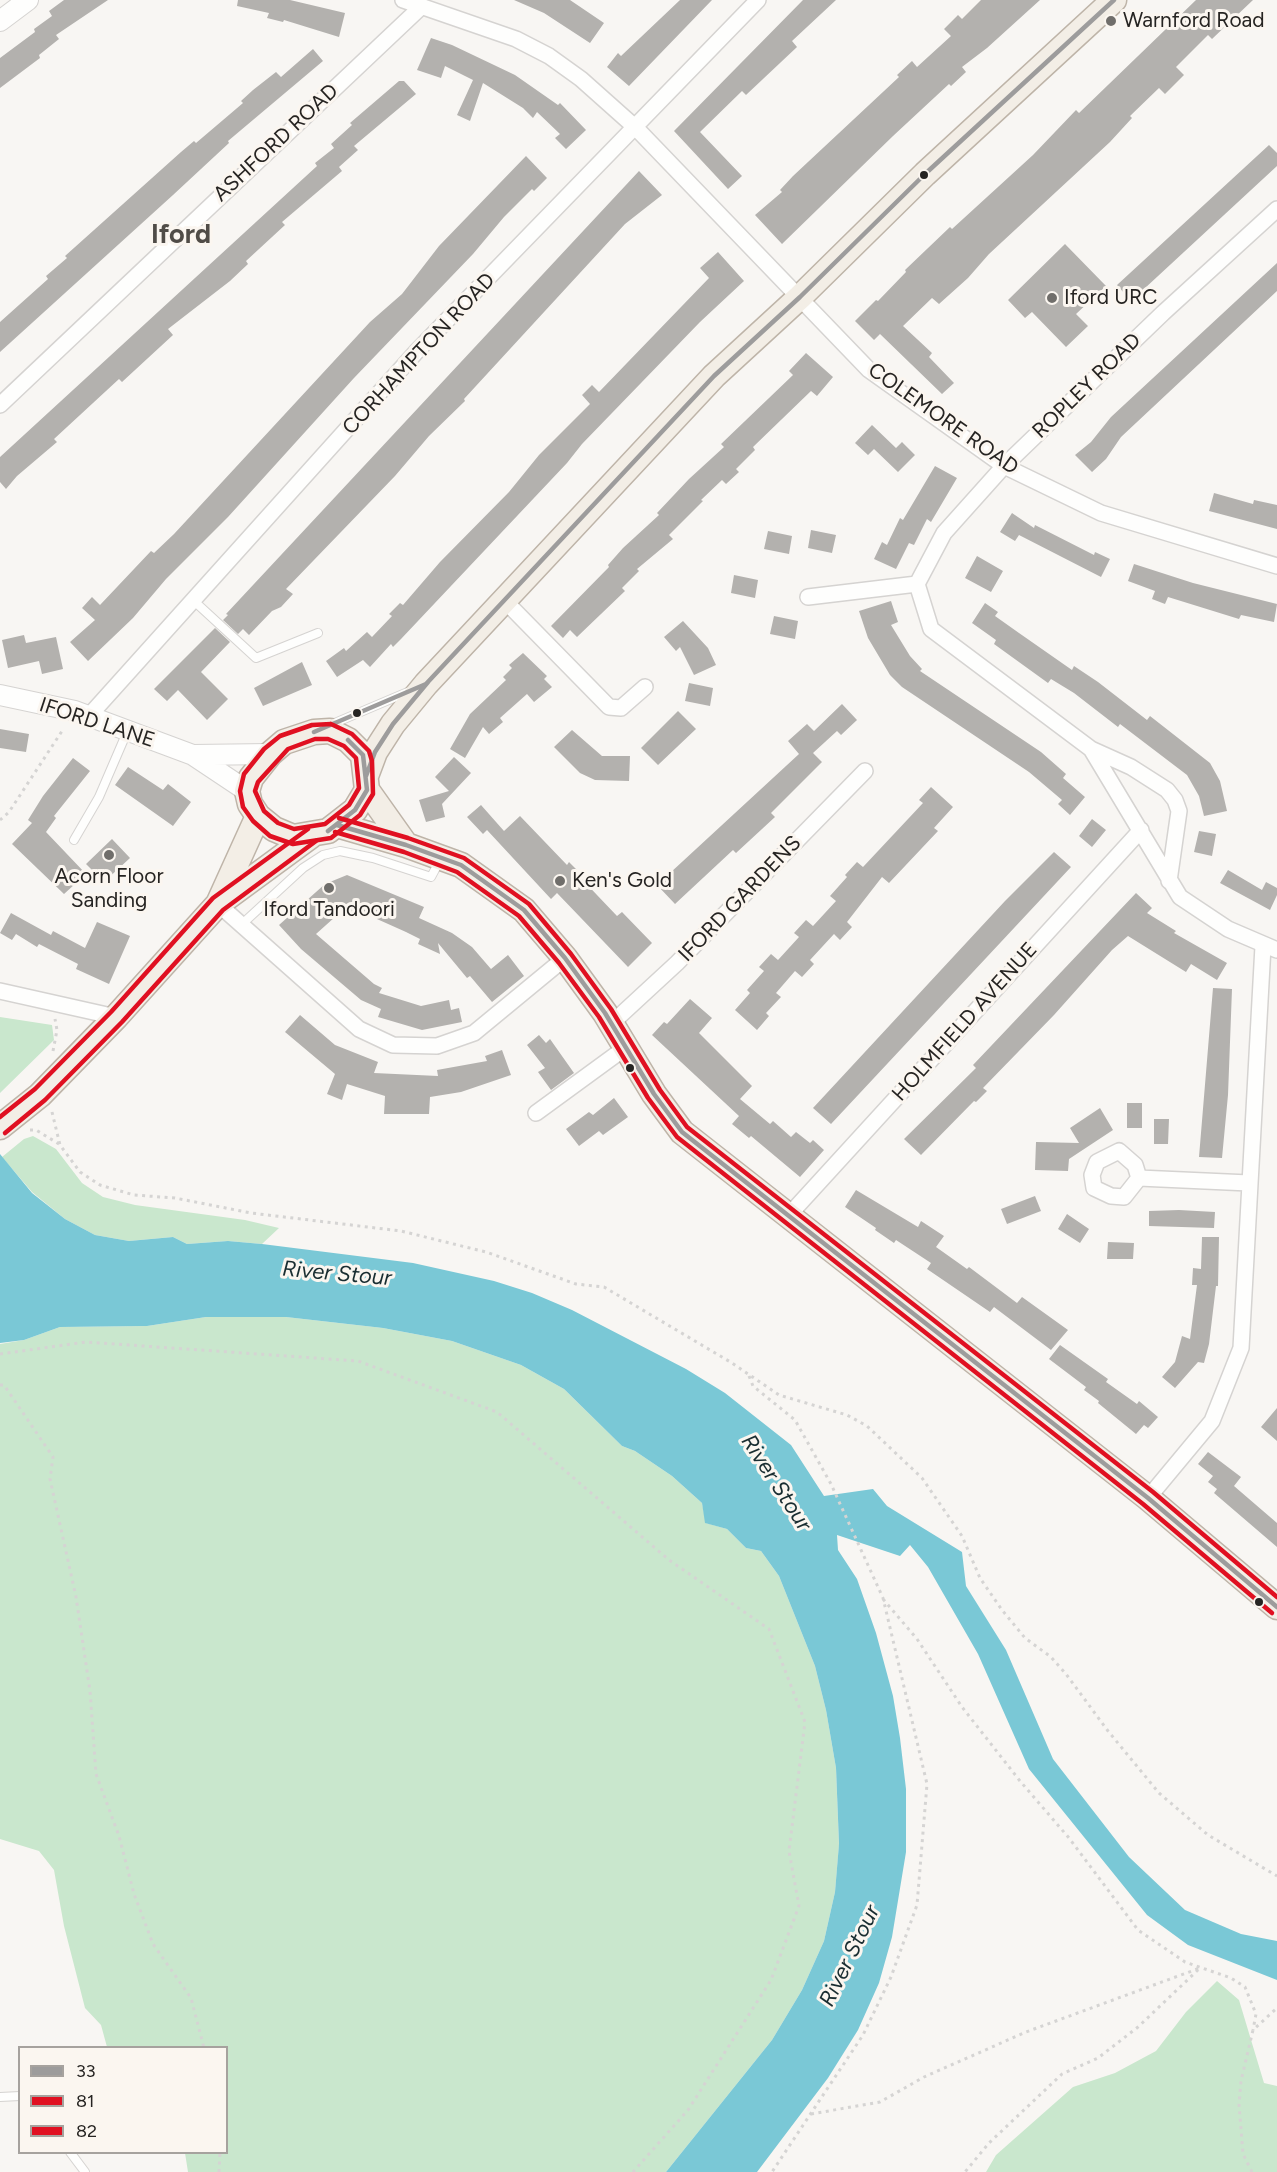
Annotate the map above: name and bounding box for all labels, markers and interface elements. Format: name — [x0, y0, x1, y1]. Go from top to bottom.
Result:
place label: Warnford Road — [1123, 8, 1265, 34]
marker: Warnford Road — [1104, 14, 1118, 28]
street label: ASHFORD ROAD — [208, 79, 344, 207]
unlabelled marker — [918, 169, 930, 181]
district label: Iford — [151, 219, 211, 251]
street label: CORHAMPTON ROAD — [338, 268, 500, 440]
place label: Iford URC — [1064, 285, 1157, 311]
marker: Iford URC — [1045, 291, 1059, 305]
street label: ROPLEY ROAD — [1028, 328, 1146, 444]
street label: COLEMORE ROAD — [863, 358, 1023, 480]
street label: IFORD LANE — [36, 692, 158, 754]
unlabelled marker — [351, 707, 363, 719]
street label: IFORD GARDENS — [673, 831, 807, 967]
marker: Acorn Floor Sanding — [102, 848, 116, 862]
place label: Acorn Floor Sanding — [54, 864, 164, 914]
place label: Ken's Gold — [572, 868, 672, 894]
marker: Ken's Gold — [553, 874, 567, 888]
marker: Iford Tandoori — [322, 881, 336, 895]
place label: Iford Tandoori — [263, 897, 395, 923]
street label: HOLMFIELD AVENUE — [887, 938, 1043, 1106]
unlabelled marker — [624, 1062, 636, 1074]
water label: River Stour — [281, 1256, 393, 1292]
water label: River Stour — [735, 1430, 817, 1536]
unlabelled marker — [1253, 1596, 1265, 1608]
water label: River Stour — [814, 1901, 886, 2011]
legend — [18, 2046, 228, 2154]
text: 33 — [76, 2060, 96, 2082]
text: 81 — [76, 2090, 95, 2112]
text: 82 — [76, 2120, 97, 2142]

